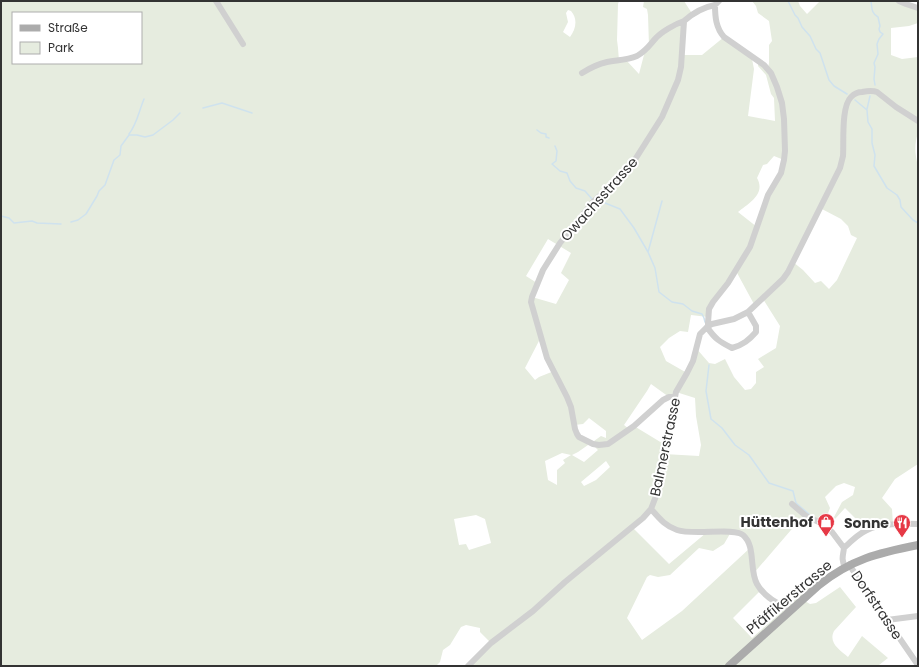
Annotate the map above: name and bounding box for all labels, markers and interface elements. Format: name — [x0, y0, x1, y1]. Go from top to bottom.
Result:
legend — [12, 12, 142, 64]
text: Straße — [48, 19, 88, 36]
text: Park — [48, 39, 75, 56]
street label: Owachsstrasse — [556, 152, 642, 245]
street label: Balmerstrasse — [645, 396, 685, 498]
place label: Hüttenhof — [741, 512, 813, 532]
shop icon: Hüttenhof — [816, 512, 836, 537]
place label: Sonne — [844, 513, 889, 533]
restaurant icon: Sonne — [892, 513, 912, 538]
street label: Pfäffikerstrasse — [742, 555, 836, 639]
street label: Dorfstrasse — [847, 567, 908, 644]

